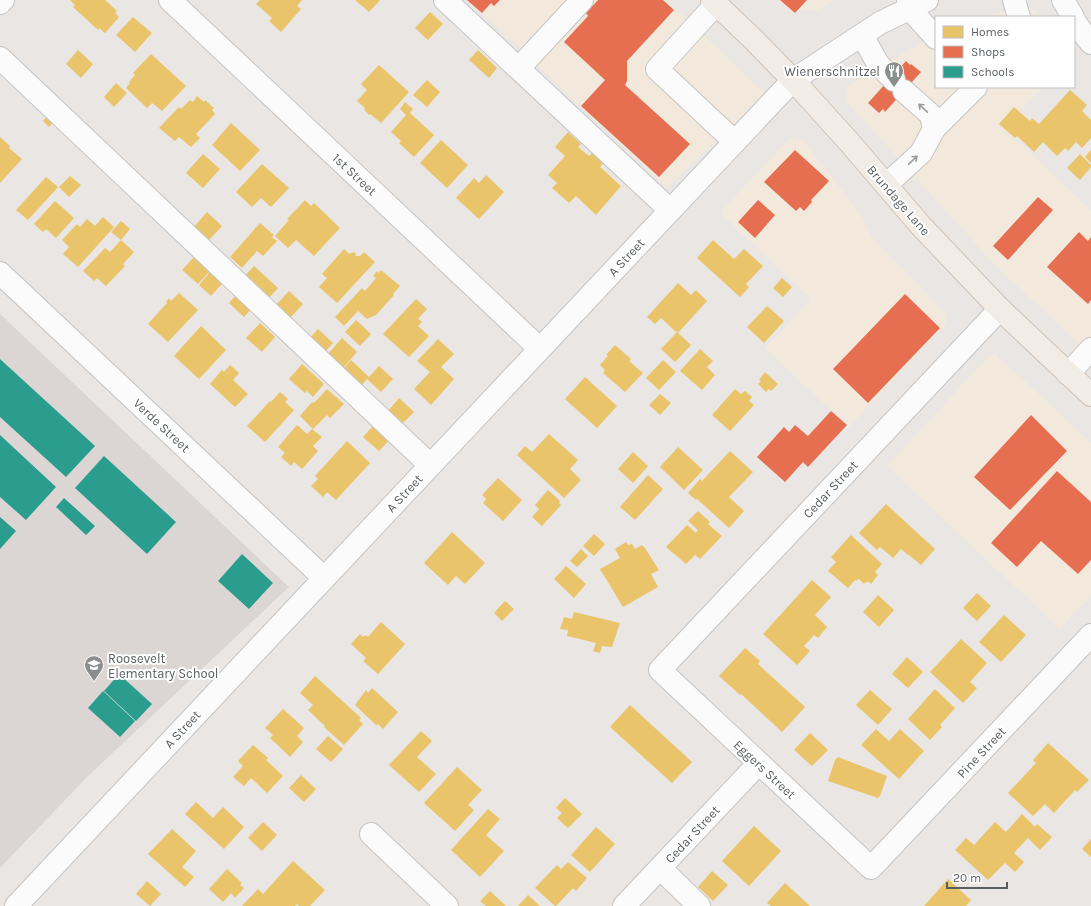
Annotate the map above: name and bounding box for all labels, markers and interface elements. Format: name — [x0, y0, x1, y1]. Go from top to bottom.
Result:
legend — [935, 16, 1075, 88]
text: Homes — [971, 25, 1009, 39]
text: Shops — [971, 45, 1005, 59]
restaurant icon: Wienerschnitzel — [883, 60, 905, 88]
place label: Wienerschnitzel — [784, 64, 880, 79]
text: Schools — [971, 65, 1014, 79]
one-way arrow — [918, 103, 928, 113]
street label: 1st Street — [330, 150, 380, 199]
one-way arrow — [908, 155, 918, 164]
street label: Brundage Lane — [864, 162, 933, 239]
street label: A Street — [605, 235, 648, 279]
street label: Verde Street — [130, 396, 193, 455]
street label: Cedar Street — [800, 457, 861, 521]
street label: A Street — [383, 471, 426, 515]
place label: Roosevelt Elementary School — [108, 651, 218, 681]
school or university icon: Roosevelt Elementary School — [83, 654, 105, 682]
street label: A Street — [161, 707, 204, 751]
street label: Pine Street — [954, 724, 1009, 781]
street label: Eggers Street — [731, 737, 799, 802]
street label: Cedar Street — [662, 802, 723, 866]
scale bar — [947, 864, 1007, 890]
text: 20 m — [953, 871, 981, 885]

